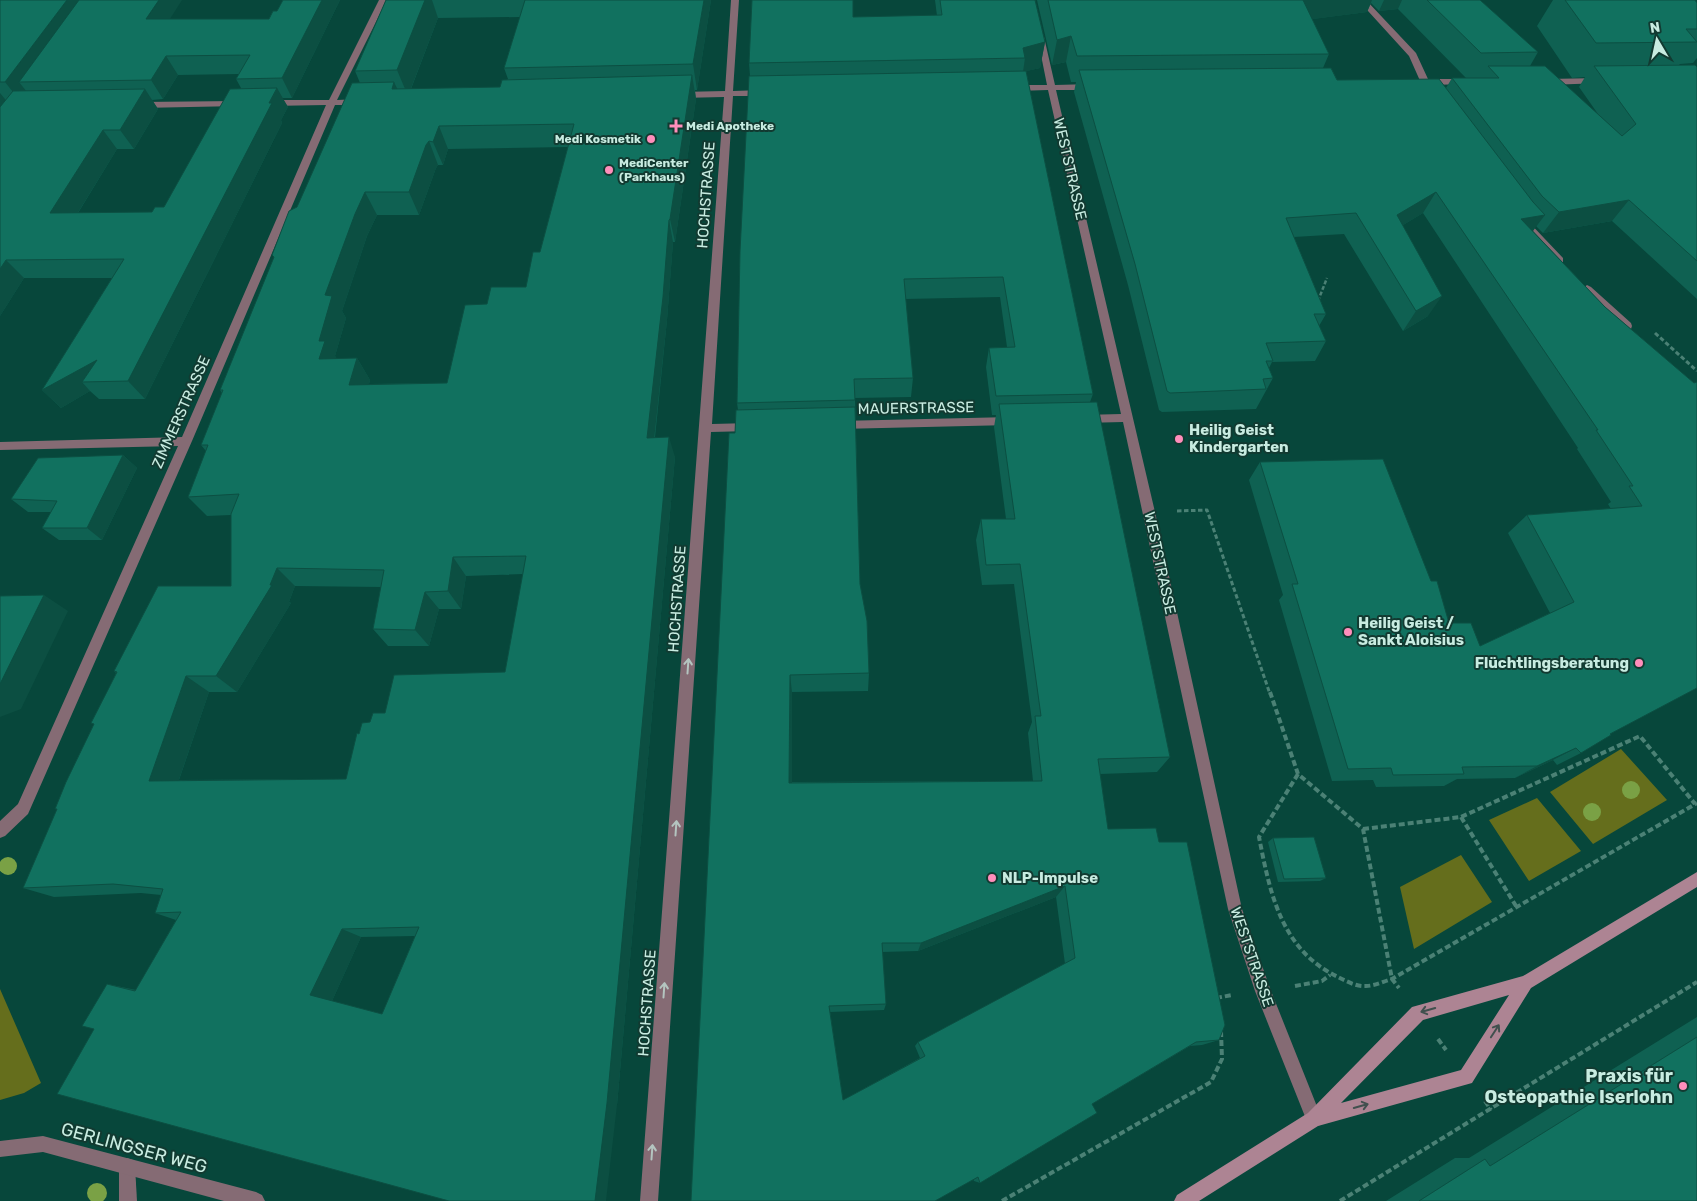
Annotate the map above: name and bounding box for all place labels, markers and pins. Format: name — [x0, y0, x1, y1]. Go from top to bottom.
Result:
place label: Medi Apotheke — [686, 119, 774, 133]
marker: Medi Apotheke — [670, 120, 682, 132]
place label: Medi Kosmetik — [555, 132, 641, 146]
marker: Medi Kosmetik — [645, 133, 657, 145]
place label: MediCenter (Parkhaus) — [619, 156, 689, 184]
marker: MediCenter (Parkhaus) — [603, 164, 615, 176]
place label: Heilig Geist Kindergarten — [1189, 421, 1289, 456]
marker: Heilig Geist Kindergarten — [1173, 433, 1185, 445]
place label: Heilig Geist / Sankt Aloisius — [1358, 614, 1464, 649]
marker: Heilig Geist / Sankt Aloisius — [1342, 626, 1354, 638]
place label: Flüchtlingsberatung — [1475, 654, 1629, 672]
marker: Flüchtlingsberatung — [1633, 657, 1645, 669]
place label: NLP-Impulse — [1002, 869, 1098, 887]
marker: NLP-Impulse — [986, 872, 998, 884]
place label: Praxis für Osteopathie Iserlohn — [1484, 1065, 1673, 1108]
marker: Praxis für Osteopathie Iserlohn — [1677, 1080, 1689, 1092]

